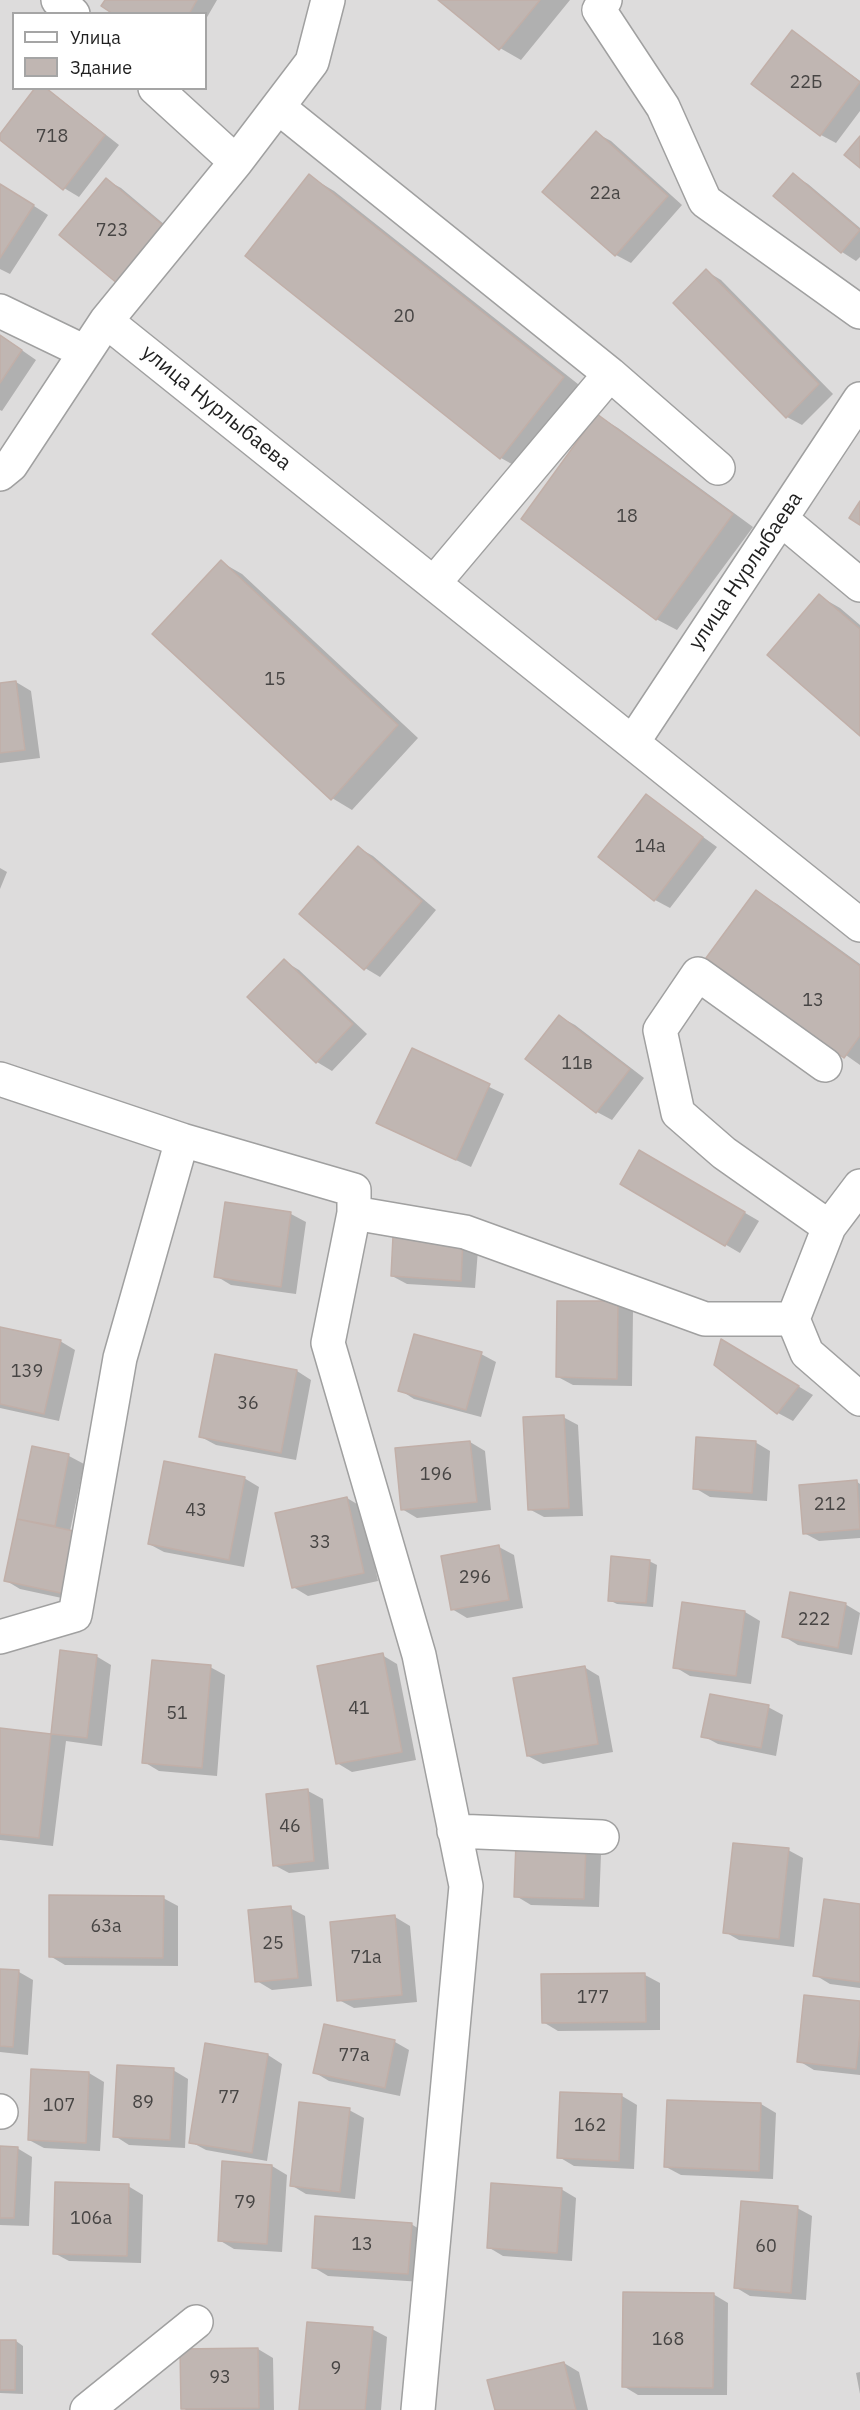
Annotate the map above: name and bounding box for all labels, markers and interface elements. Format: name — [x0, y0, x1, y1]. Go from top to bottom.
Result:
legend — [12, 12, 207, 90]
text: Улица — [70, 26, 121, 49]
text: Здание — [70, 56, 132, 79]
house number: 22Б — [789, 72, 823, 94]
house number: 718 — [36, 126, 68, 148]
house number: 22а — [589, 183, 621, 205]
house number: 723 — [96, 220, 128, 242]
house number: 20 — [393, 306, 415, 328]
street label: улица Нурлыбаева — [136, 340, 296, 476]
street label: улица Нурлыбаева — [684, 487, 808, 655]
house number: 18 — [616, 506, 638, 528]
house number: 15 — [264, 669, 286, 691]
house number: 14а — [634, 836, 666, 858]
house number: 13 — [802, 990, 824, 1012]
house number: 11в — [561, 1053, 593, 1075]
house number: 139 — [11, 1361, 43, 1383]
house number: 36 — [237, 1393, 259, 1415]
house number: 196 — [420, 1464, 452, 1486]
house number: 212 — [814, 1494, 846, 1516]
house number: 43 — [185, 1500, 207, 1522]
house number: 33 — [309, 1532, 331, 1554]
house number: 296 — [459, 1567, 491, 1589]
house number: 222 — [798, 1609, 830, 1631]
house number: 41 — [348, 1698, 370, 1720]
house number: 51 — [166, 1703, 188, 1725]
house number: 46 — [279, 1816, 301, 1838]
house number: 63а — [90, 1916, 122, 1938]
house number: 25 — [262, 1933, 284, 1955]
house number: 71а — [350, 1947, 382, 1969]
house number: 177 — [577, 1987, 609, 2009]
house number: 77а — [338, 2045, 370, 2067]
house number: 77 — [218, 2087, 240, 2109]
house number: 89 — [132, 2092, 154, 2114]
house number: 107 — [43, 2095, 75, 2117]
house number: 162 — [574, 2115, 606, 2137]
house number: 79 — [234, 2192, 256, 2214]
house number: 106а — [70, 2208, 112, 2230]
house number: 13 — [351, 2234, 373, 2256]
house number: 60 — [755, 2236, 777, 2258]
house number: 168 — [652, 2329, 684, 2351]
house number: 9 — [331, 2358, 341, 2380]
house number: 93 — [209, 2367, 231, 2389]

